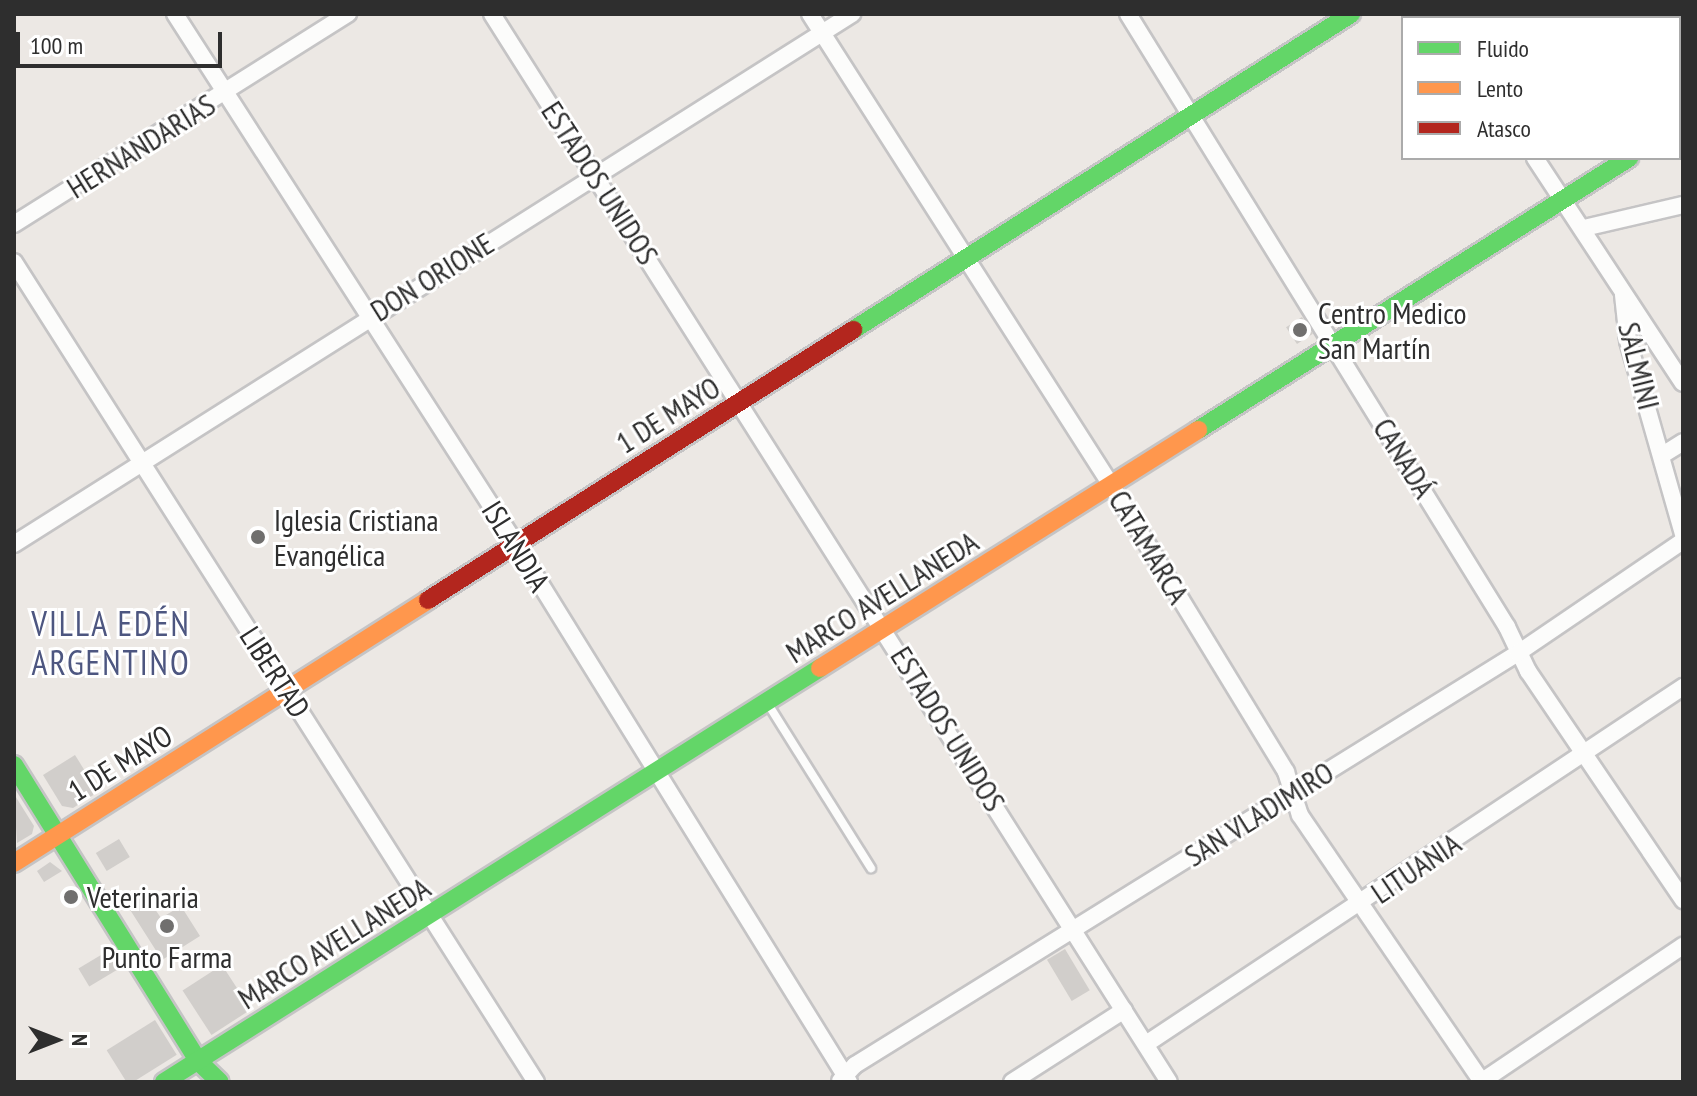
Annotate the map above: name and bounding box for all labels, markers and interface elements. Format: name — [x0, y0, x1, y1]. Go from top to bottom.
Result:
scale bar — [20, 16, 226, 66]
legend — [1401, 16, 1681, 160]
text: 100 m — [30, 30, 83, 61]
text: Fluido — [1477, 33, 1529, 64]
text: Lento — [1477, 73, 1523, 104]
street label: HERNANDARIAS — [60, 86, 222, 206]
street label: ESTADOS UNIDOS — [534, 95, 666, 271]
text: Atasco — [1477, 113, 1531, 144]
street label: DON ORIONE — [364, 225, 500, 329]
place label: Centro Medico San Martín — [1318, 295, 1466, 366]
marker: Centro Medico San Martín — [1289, 319, 1311, 341]
street label: SALMINI — [1611, 319, 1667, 413]
street label: 1 DE MAYO — [609, 369, 727, 461]
street label: CANADÁ — [1366, 412, 1442, 504]
street label: CATAMARCA — [1101, 484, 1197, 610]
street label: ISLANDIA — [474, 494, 558, 598]
place label: Iglesia Cristiana Evangélica — [274, 502, 438, 572]
street label: MARCO AVELLANEDA — [779, 523, 985, 671]
marker: Iglesia Cristiana Evangélica — [249, 528, 267, 546]
district label: VILLA EDÉN ARGENTINO — [31, 603, 191, 682]
street label: LIBERTAD — [232, 620, 318, 724]
street label: ESTADOS UNIDOS — [883, 640, 1013, 818]
street label: 1 DE MAYO — [61, 717, 179, 809]
street label: SAN VLADIMIRO — [1178, 754, 1340, 874]
street label: LITUANIA — [1364, 825, 1468, 911]
street label: MARCO AVELLANEDA — [231, 869, 437, 1017]
place label: Veterinaria — [87, 879, 199, 915]
marker: Veterinaria — [62, 888, 80, 906]
marker: Punto Farma — [158, 917, 176, 935]
place label: Punto Farma — [102, 939, 232, 975]
north arrow — [16, 1000, 96, 1080]
text: N — [66, 1034, 94, 1046]

